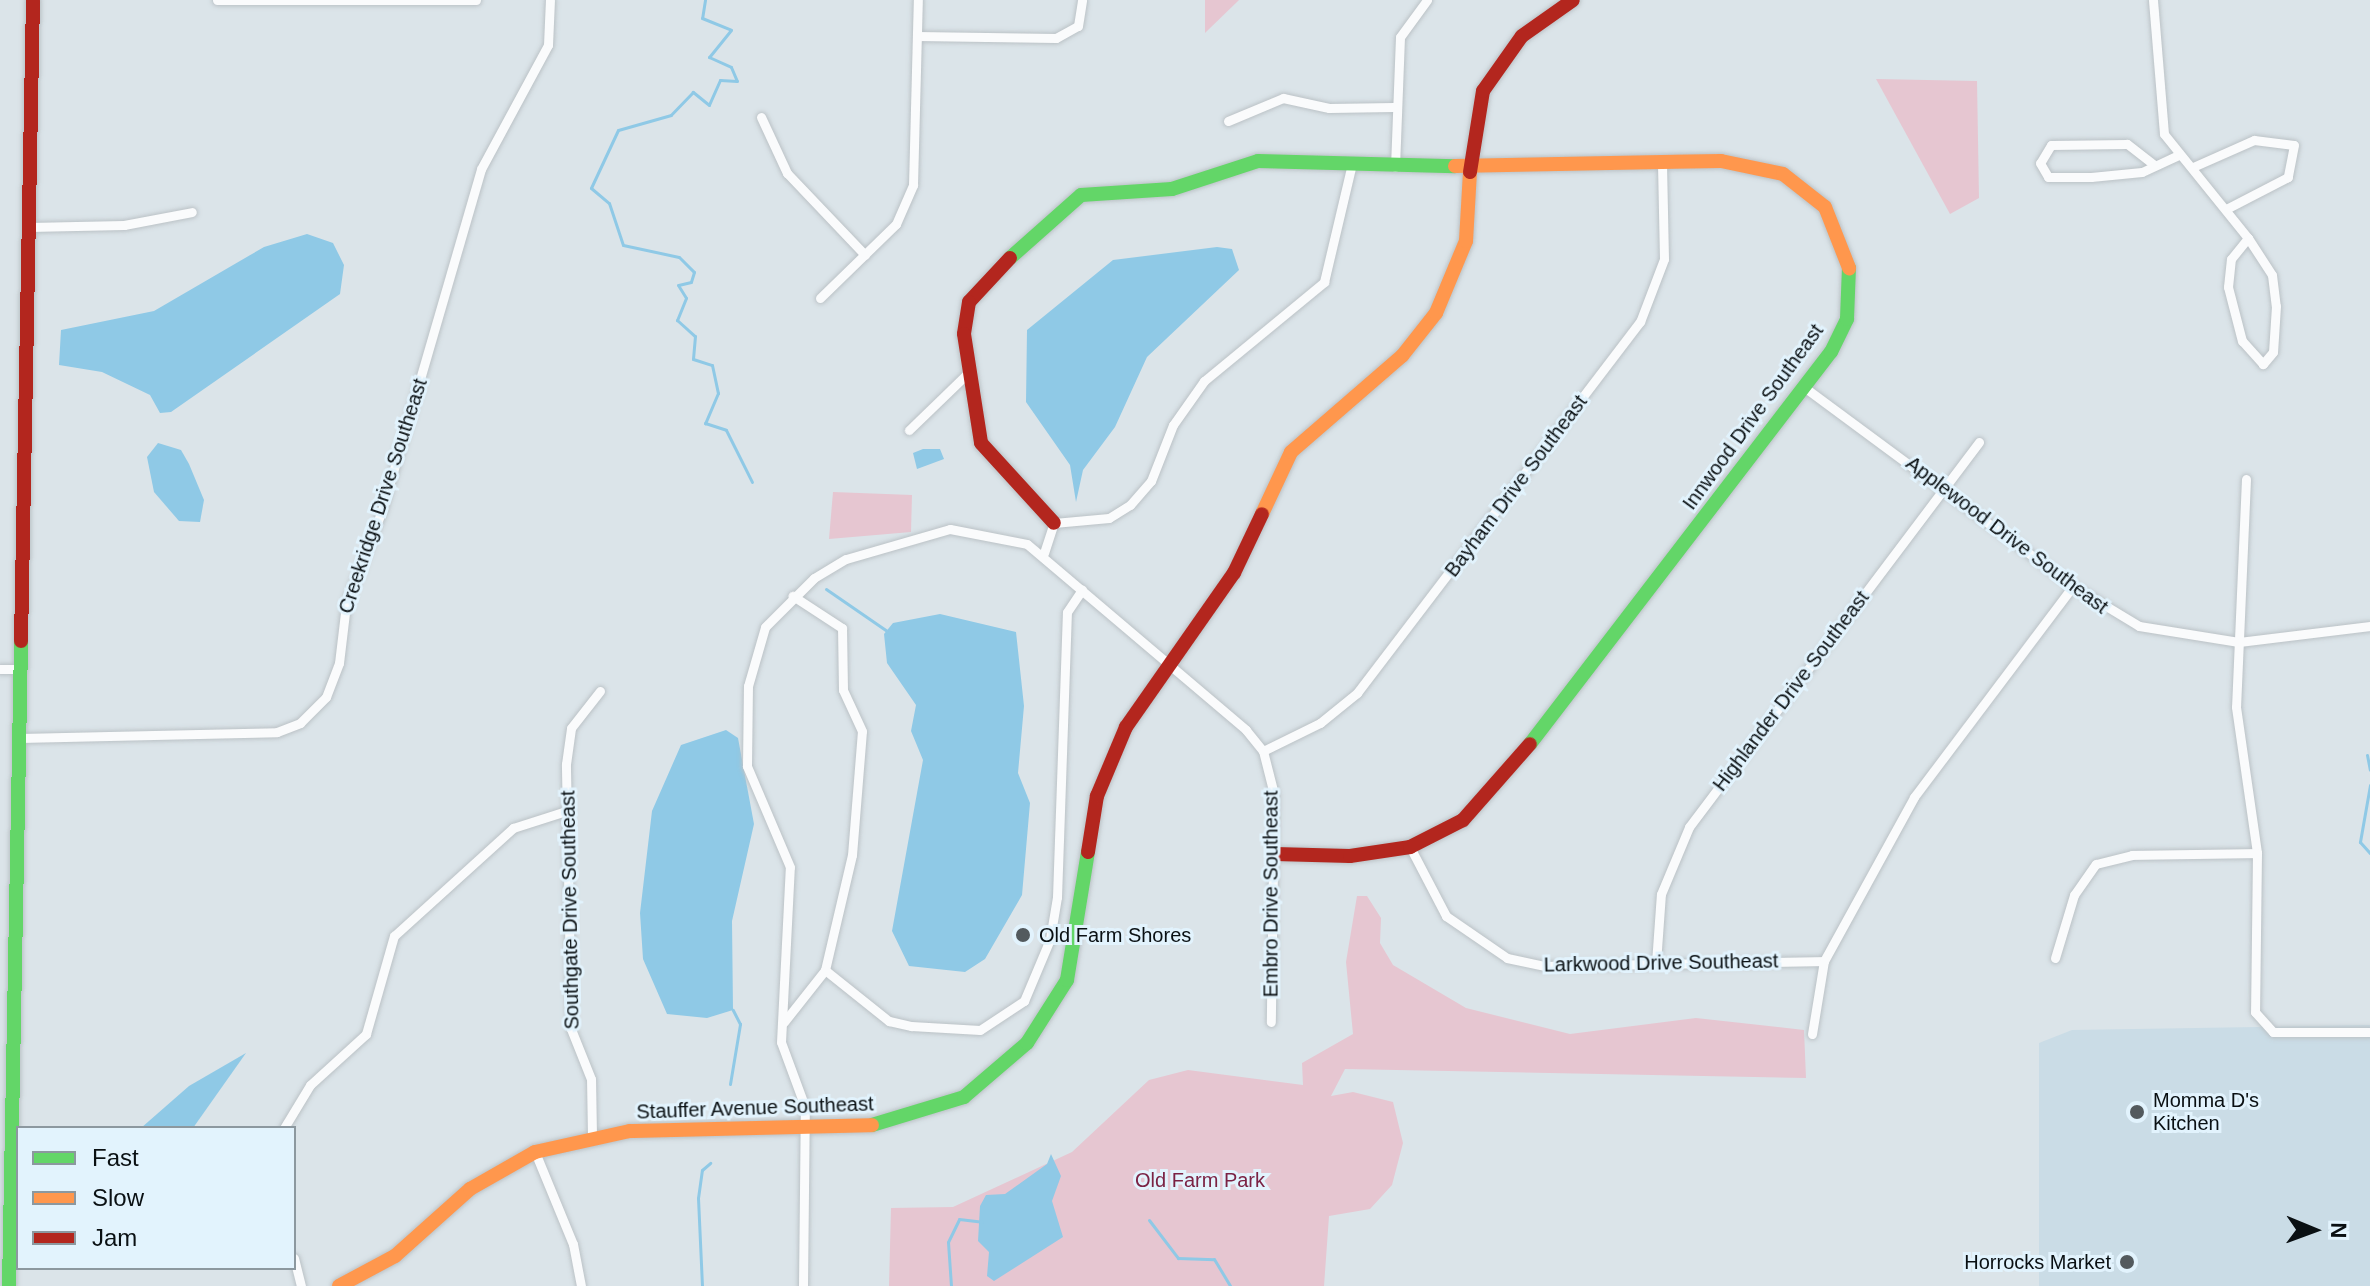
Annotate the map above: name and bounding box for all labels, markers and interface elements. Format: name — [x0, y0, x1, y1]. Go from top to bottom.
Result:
street label: Innwood Drive Southeast — [1678, 320, 1828, 514]
street label: Creekridge Drive Southeast — [334, 375, 432, 617]
street label: Bayham Drive Southeast — [1440, 390, 1592, 582]
street label: Applewood Drive Southeast — [1901, 451, 2113, 619]
street label: Highlander Drive Southeast — [1708, 586, 1874, 796]
street label: Southgate Drive Southeast — [556, 790, 584, 1030]
street label: Embro Drive Southeast — [1259, 791, 1283, 997]
place label: Old Farm Shores — [1039, 923, 1191, 947]
marker: Old Farm Shores — [1014, 926, 1032, 944]
street label: Larkwood Drive Southeast — [1544, 949, 1778, 977]
place label: Momma D's Kitchen — [2153, 1088, 2259, 1135]
street label: Stauffer Avenue Southeast — [635, 1092, 875, 1124]
marker: Momma D's Kitchen — [2128, 1103, 2146, 1121]
legend — [16, 1126, 296, 1270]
text: Fast — [92, 1144, 139, 1171]
park label: Old Farm Park — [1135, 1168, 1265, 1192]
text: Slow — [92, 1184, 144, 1211]
north arrow — [2274, 1190, 2354, 1270]
text: N — [2326, 1222, 2351, 1239]
text: Jam — [92, 1224, 137, 1251]
place label: Horrocks Market — [1964, 1250, 2111, 1274]
marker: Horrocks Market — [2118, 1253, 2136, 1271]

